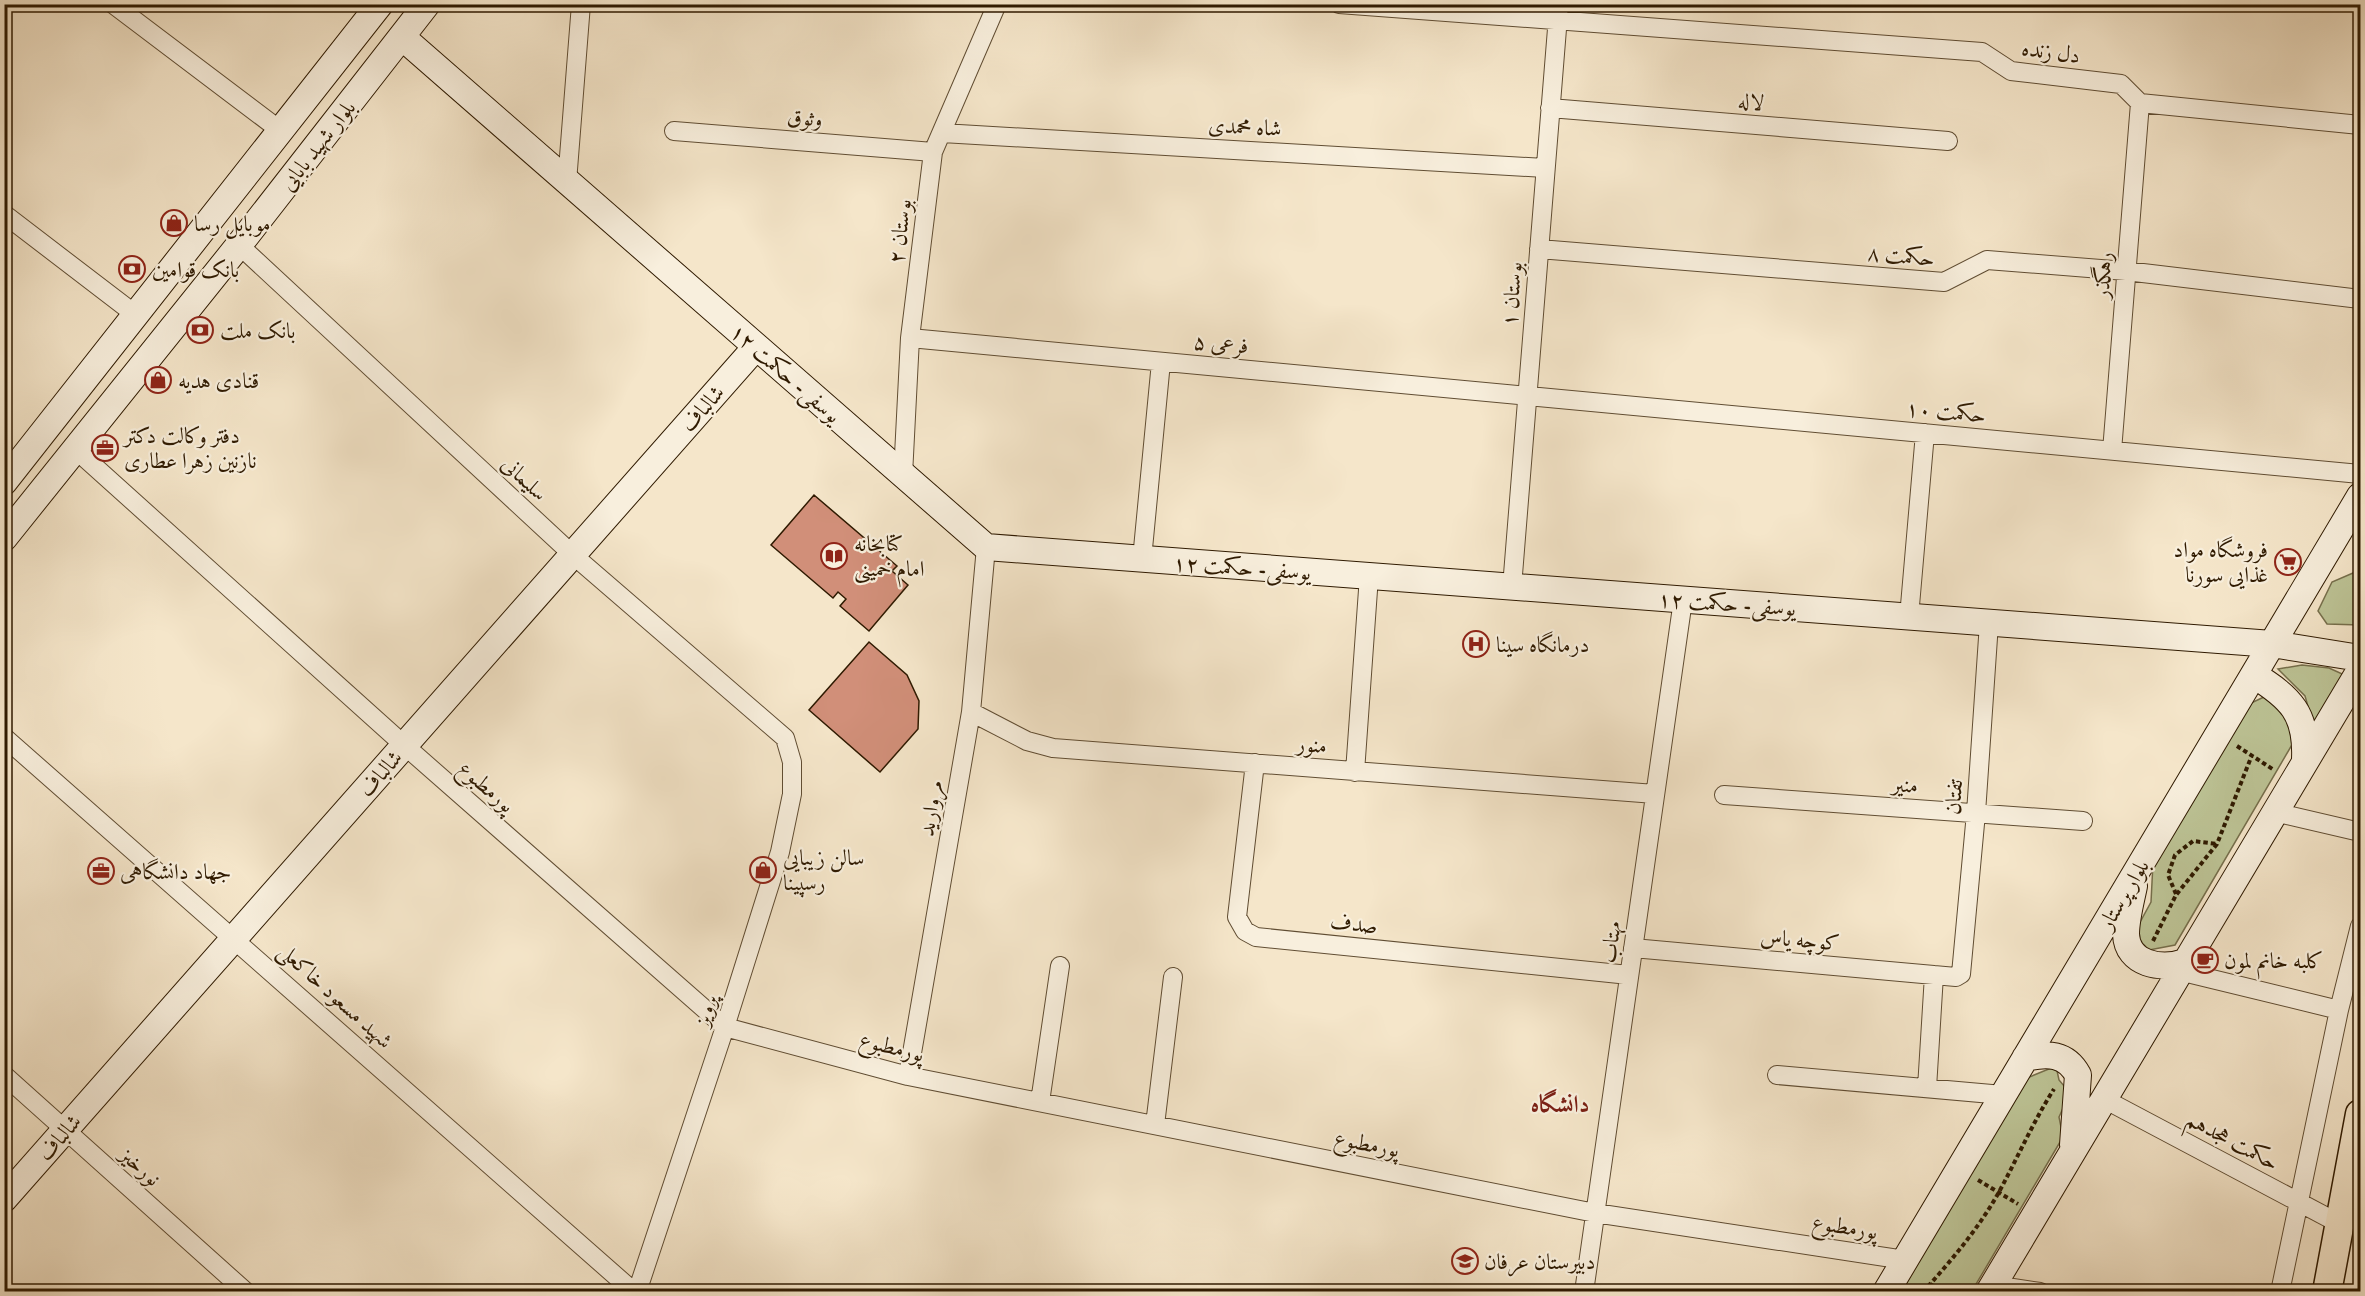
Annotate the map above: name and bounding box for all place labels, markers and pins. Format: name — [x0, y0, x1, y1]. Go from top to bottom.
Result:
shop icon: موبایل رسا — [159, 208, 189, 238]
place label: موبایل رسا — [194, 211, 271, 239]
bank icon: بانک قوامین — [117, 254, 147, 284]
place label: بانک قوامین — [152, 257, 239, 284]
bank icon: بانک ملت — [185, 315, 215, 345]
place label: بانک ملت — [220, 318, 295, 345]
shop icon: قنادی هدیه — [143, 365, 173, 395]
place label: قنادی هدیه — [178, 368, 259, 395]
place label: دفتر وکالت دکتر نازنین زهرا عطاری — [122, 423, 257, 475]
office icon: دفتر وکالت دکتر نازنین زهرا عطاری — [90, 433, 120, 463]
place label: کتابخانه امام خمینی — [854, 531, 924, 588]
place label: فروشگاه مواد غذایی سورنا — [2173, 536, 2268, 590]
library icon: کتابخانه امام خمینی — [819, 541, 849, 571]
supermarket icon: فروشگاه مواد غذایی سورنا — [2273, 547, 2303, 577]
hospital icon: درمانگاه سینا — [1461, 629, 1491, 659]
place label: درمانگاه سینا — [1496, 631, 1589, 659]
place label: سالن زیبایی رسپینا — [783, 845, 865, 898]
shop icon: سالن زیبایی رسپینا — [748, 855, 778, 885]
office icon: جهاد دانشگاهی — [86, 856, 116, 886]
place label: جهاد دانشگاهی — [120, 858, 231, 886]
cafe icon: کلبه خانم لمون — [2190, 945, 2220, 975]
place label: کلبه خانم لمون — [2224, 948, 2324, 980]
school or university icon: دبیرستان عرفان — [1450, 1246, 1480, 1276]
place label: دبیرستان عرفان — [1484, 1249, 1595, 1277]

